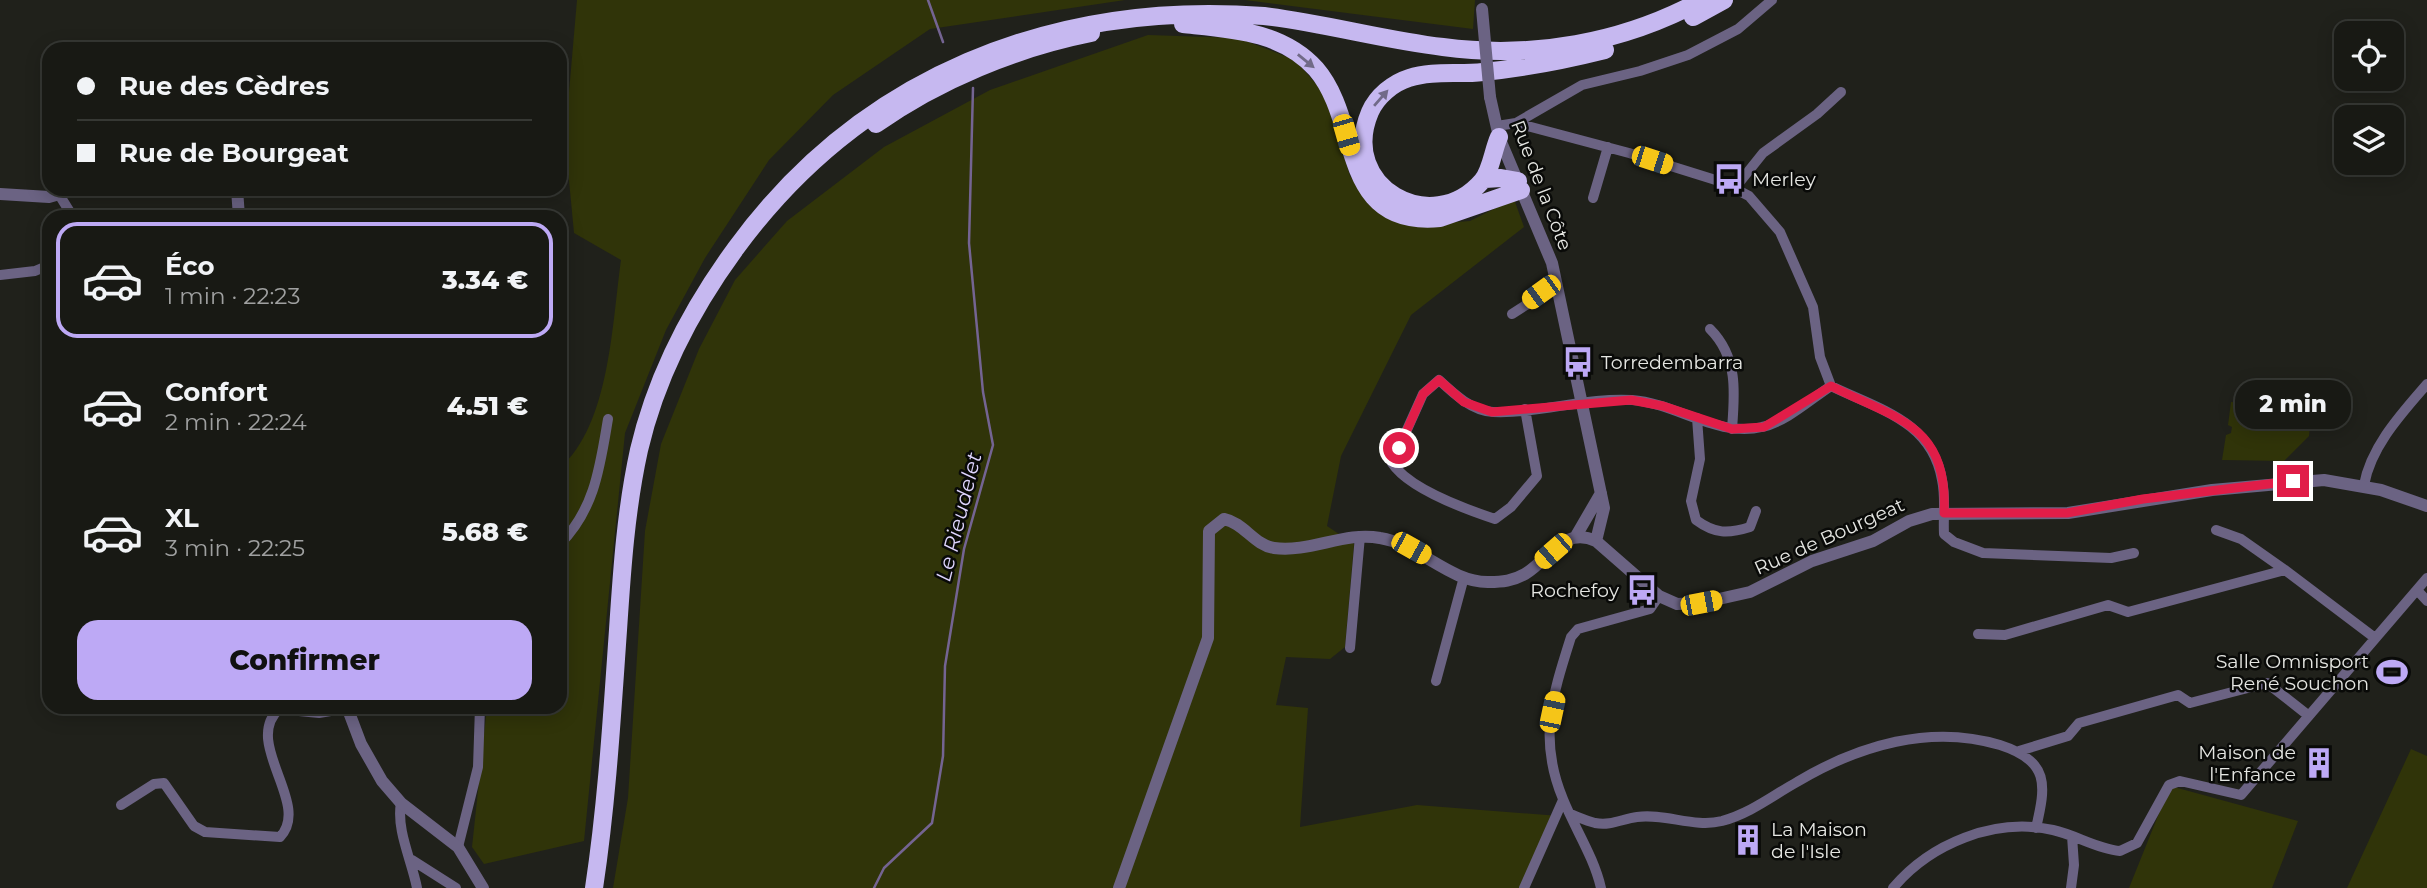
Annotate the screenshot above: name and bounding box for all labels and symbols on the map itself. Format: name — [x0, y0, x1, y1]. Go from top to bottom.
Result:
one-way arrow — [1298, 53, 1315, 68]
one-way arrow — [1374, 89, 1389, 107]
car — [1331, 112, 1362, 158]
street label: Rue de la Côte — [1506, 117, 1577, 253]
car — [1629, 144, 1676, 176]
bus stop icon: Merley — [1712, 162, 1746, 196]
place label: Merley — [1752, 168, 1817, 191]
car — [1518, 271, 1565, 313]
bus stop icon: Torredembarra — [1561, 345, 1595, 379]
place label: Torredembarra — [1601, 351, 1743, 374]
callout: 2 min — [2235, 379, 2351, 428]
route start — [1383, 432, 1415, 464]
water label: Le Rieudelet — [930, 449, 987, 584]
route end — [2277, 465, 2309, 497]
street label: Rue de Bourgeat — [1751, 493, 1908, 580]
car — [1388, 529, 1435, 567]
car — [1531, 529, 1576, 573]
bus stop icon: Rochefoy — [1625, 573, 1659, 607]
place label: Rochefoy — [1530, 579, 1620, 602]
car — [1679, 589, 1724, 617]
place label: Salle Omnisport René Souchon — [2216, 650, 2369, 695]
sports icon: Salle Omnisport René Souchon — [2375, 655, 2409, 689]
car — [1538, 689, 1567, 735]
place label: Maison de l'Enfance — [2198, 741, 2296, 786]
building icon: Maison de l'Enfance — [2302, 746, 2336, 780]
place label: La Maison de l'Isle — [1771, 818, 1867, 863]
building icon: La Maison de l'Isle — [1731, 823, 1765, 857]

